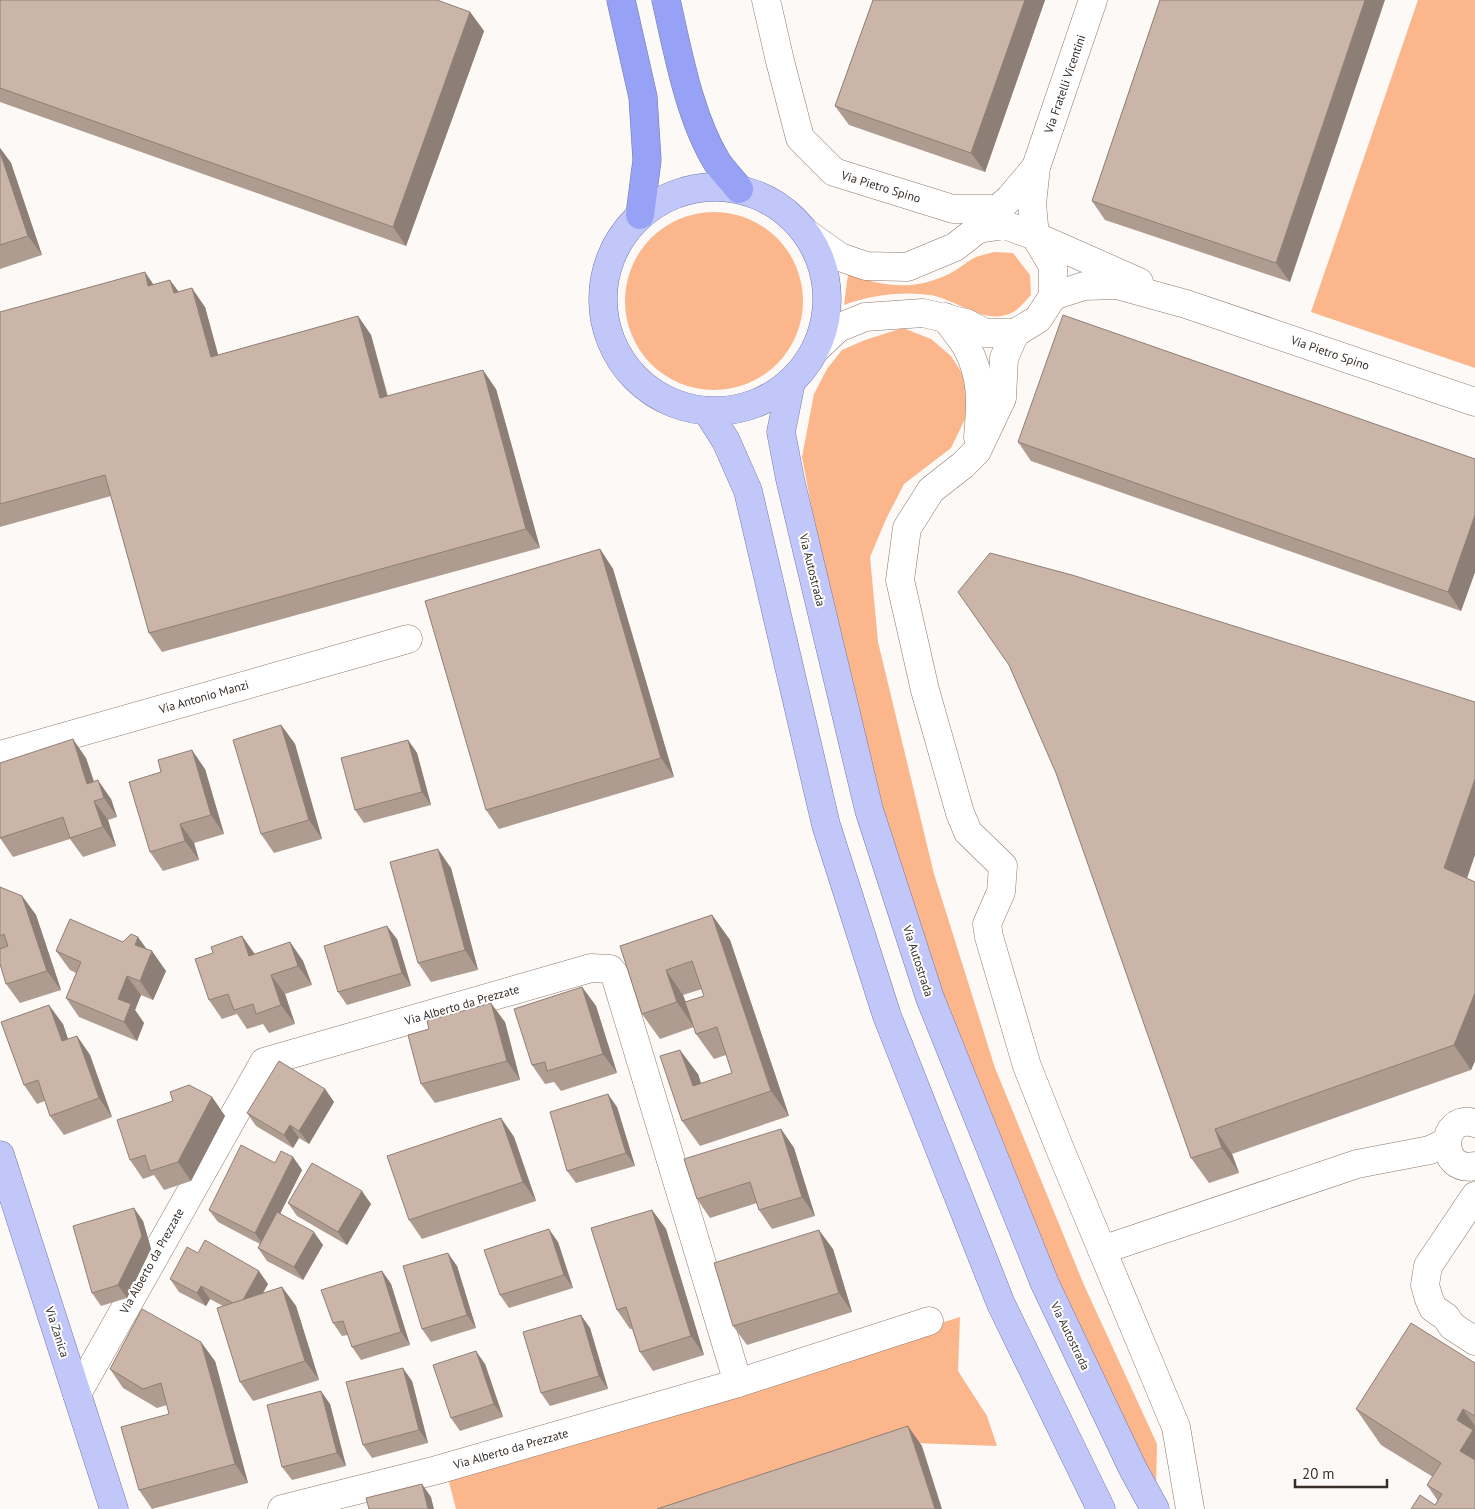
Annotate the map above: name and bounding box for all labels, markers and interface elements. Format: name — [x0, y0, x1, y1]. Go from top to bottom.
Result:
street label: Via Fratelli Vicentini — [1040, 33, 1088, 136]
street label: Via Pietro Spino — [839, 167, 923, 206]
street label: Via Pietro Spino — [1288, 332, 1371, 373]
street label: Via Autostrada — [796, 531, 829, 608]
street label: Via Antonio Manzi — [156, 677, 251, 717]
street label: Via Autostrada — [900, 922, 937, 998]
street label: Via Alberto da Prezzate — [402, 981, 521, 1028]
street label: Via Alberto da Prezzate — [116, 1205, 187, 1317]
street label: Via Autostrada — [1047, 1298, 1093, 1372]
street label: Via Zanica — [42, 1304, 73, 1359]
street label: Via Alberto da Prezzate — [451, 1425, 570, 1472]
scale bar — [1295, 1456, 1388, 1488]
text: 20 m — [1302, 1464, 1335, 1483]

